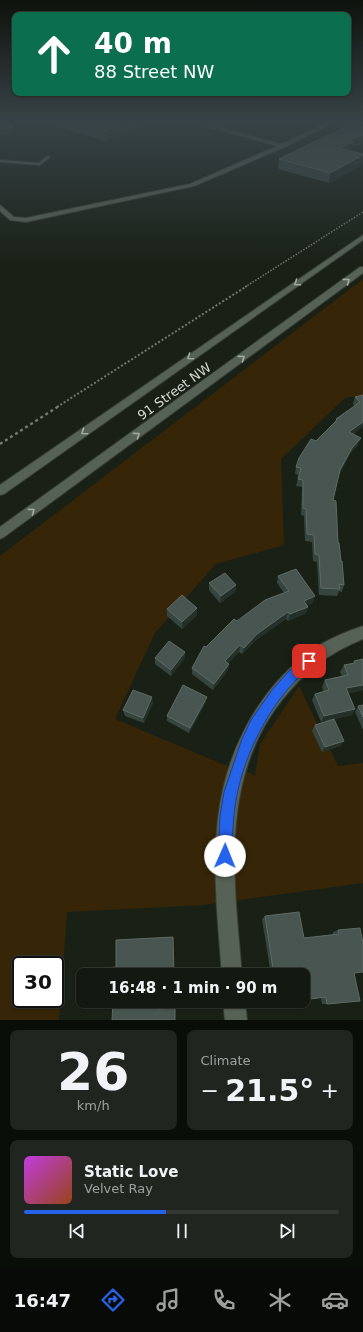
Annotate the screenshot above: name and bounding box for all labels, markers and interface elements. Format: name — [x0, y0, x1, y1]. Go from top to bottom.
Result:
text: 40 m — [94, 27, 172, 60]
icon: ahead — [28, 28, 80, 80]
text: 88 Street NW — [94, 61, 214, 82]
one-way arrow — [294, 278, 301, 285]
one-way arrow — [342, 279, 349, 286]
one-way arrow — [187, 352, 194, 360]
one-way arrow — [238, 356, 245, 363]
street label: 91 Street NW — [135, 360, 214, 423]
one-way arrow — [81, 427, 88, 434]
one-way arrow — [133, 432, 140, 440]
one-way arrow — [27, 509, 34, 516]
pin — [292, 644, 326, 678]
icon: arrive — [298, 650, 320, 672]
position arrow — [204, 835, 246, 877]
speed limit sign: 30 — [12, 956, 64, 1008]
text: 16:48 · 1 min · 90 m — [109, 979, 277, 997]
text: 26 — [57, 1042, 129, 1102]
text: Climate — [201, 1053, 251, 1068]
text: 21.5° — [225, 1073, 314, 1108]
text: − — [201, 1078, 219, 1103]
text: + — [321, 1078, 339, 1103]
text: km/h — [77, 1098, 110, 1113]
text: Static Love — [84, 1163, 178, 1181]
text: Velvet Ray — [84, 1181, 153, 1196]
icon: previous — [66, 1220, 88, 1242]
icon: pause — [171, 1220, 193, 1242]
icon: next — [276, 1220, 298, 1242]
icon: directions — [99, 1286, 127, 1314]
icon: music — [154, 1286, 182, 1314]
icon: phone — [210, 1286, 238, 1314]
icon: climate — [266, 1286, 294, 1314]
icon: car — [321, 1286, 349, 1314]
text: 16:47 — [14, 1290, 71, 1311]

